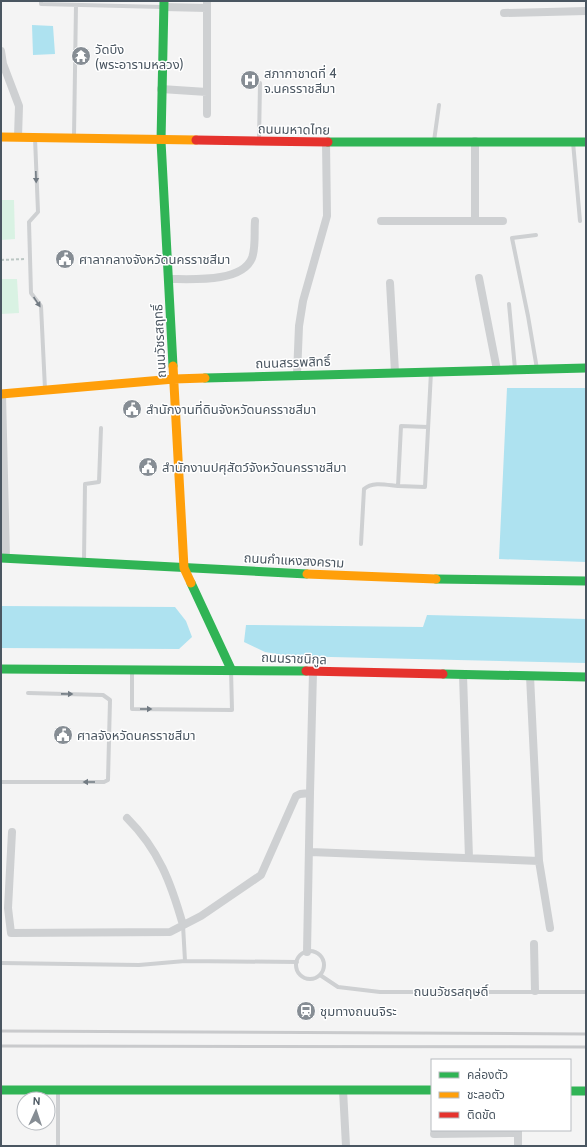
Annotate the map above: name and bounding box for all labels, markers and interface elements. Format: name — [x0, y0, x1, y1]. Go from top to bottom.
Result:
place label: วัดบึง (พระอารามหลวง) — [95, 41, 184, 72]
temple icon: วัดบึง (พระอารามหลวง) — [70, 45, 92, 67]
place label: สภากาชาดที่ 4 จ.นครราชสีมา — [264, 64, 337, 96]
hospital icon: สภากาชาดที่ 4 จ.นครราชสีมา — [239, 69, 261, 91]
street label: ถนนมหาดไทย — [258, 120, 330, 138]
one-way arrow — [33, 171, 40, 183]
public building icon: ศาลากลางจังหวัดนครราชสีมา — [54, 248, 76, 270]
place label: ศาลากลางจังหวัดนครราชสีมา — [79, 251, 230, 267]
one-way arrow — [33, 297, 41, 307]
street label: ถนนวัชรสฤทธิ์ — [149, 303, 169, 378]
street label: ถนนสรรพสิทธิ์ — [255, 353, 331, 371]
public building icon: สำนักงานที่ดินจังหวัดนครราชสีมา — [121, 398, 143, 420]
place label: สำนักงานที่ดินจังหวัดนครราชสีมา — [146, 400, 316, 417]
public building icon: สำนักงานปศุสัตว์จังหวัดนครราชสีมา — [137, 456, 159, 478]
place label: สำนักงานปศุสัตว์จังหวัดนครราชสีมา — [162, 459, 347, 475]
street label: ถนนกำแหงสงคราม — [243, 549, 345, 571]
street label: ถนนราชนิกูล — [261, 649, 327, 667]
one-way arrow — [61, 691, 74, 697]
one-way arrow — [140, 706, 153, 712]
public building icon: ศาลจังหวัดนครราชสีมา — [52, 724, 74, 746]
place label: ศาลจังหวัดนครราชสีมา — [77, 727, 196, 743]
one-way arrow — [82, 779, 95, 785]
street label: ถนนวัชรสฤษดิ์ — [413, 983, 489, 999]
station icon: ชุมทางถนนจิระ — [295, 1000, 317, 1022]
place label: ชุมทางถนนจิระ — [320, 1003, 397, 1019]
legend — [431, 1059, 571, 1131]
text: คล่องตัว — [467, 1067, 508, 1082]
text: ชะลอตัว — [467, 1087, 505, 1102]
north arrow — [16, 1091, 56, 1131]
text: N — [32, 1094, 41, 1108]
text: ติดขัด — [467, 1107, 496, 1122]

